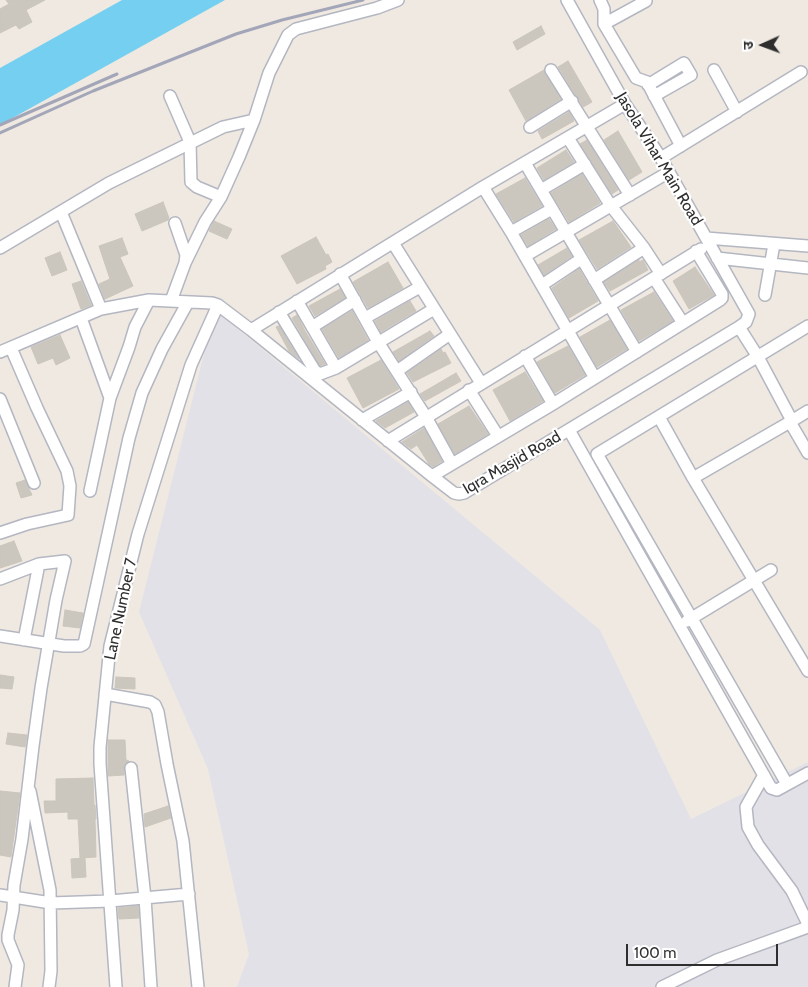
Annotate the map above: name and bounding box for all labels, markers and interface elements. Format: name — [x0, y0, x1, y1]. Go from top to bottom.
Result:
north arrow — [738, 20, 788, 70]
text: उ — [739, 41, 757, 50]
street label: Jasola Vihar Main Road — [612, 89, 706, 229]
street label: Iqra Masjid Road — [459, 427, 565, 499]
street label: Lane Number 7 — [101, 556, 141, 662]
scale bar — [628, 934, 780, 966]
text: 100 m — [634, 944, 676, 962]

